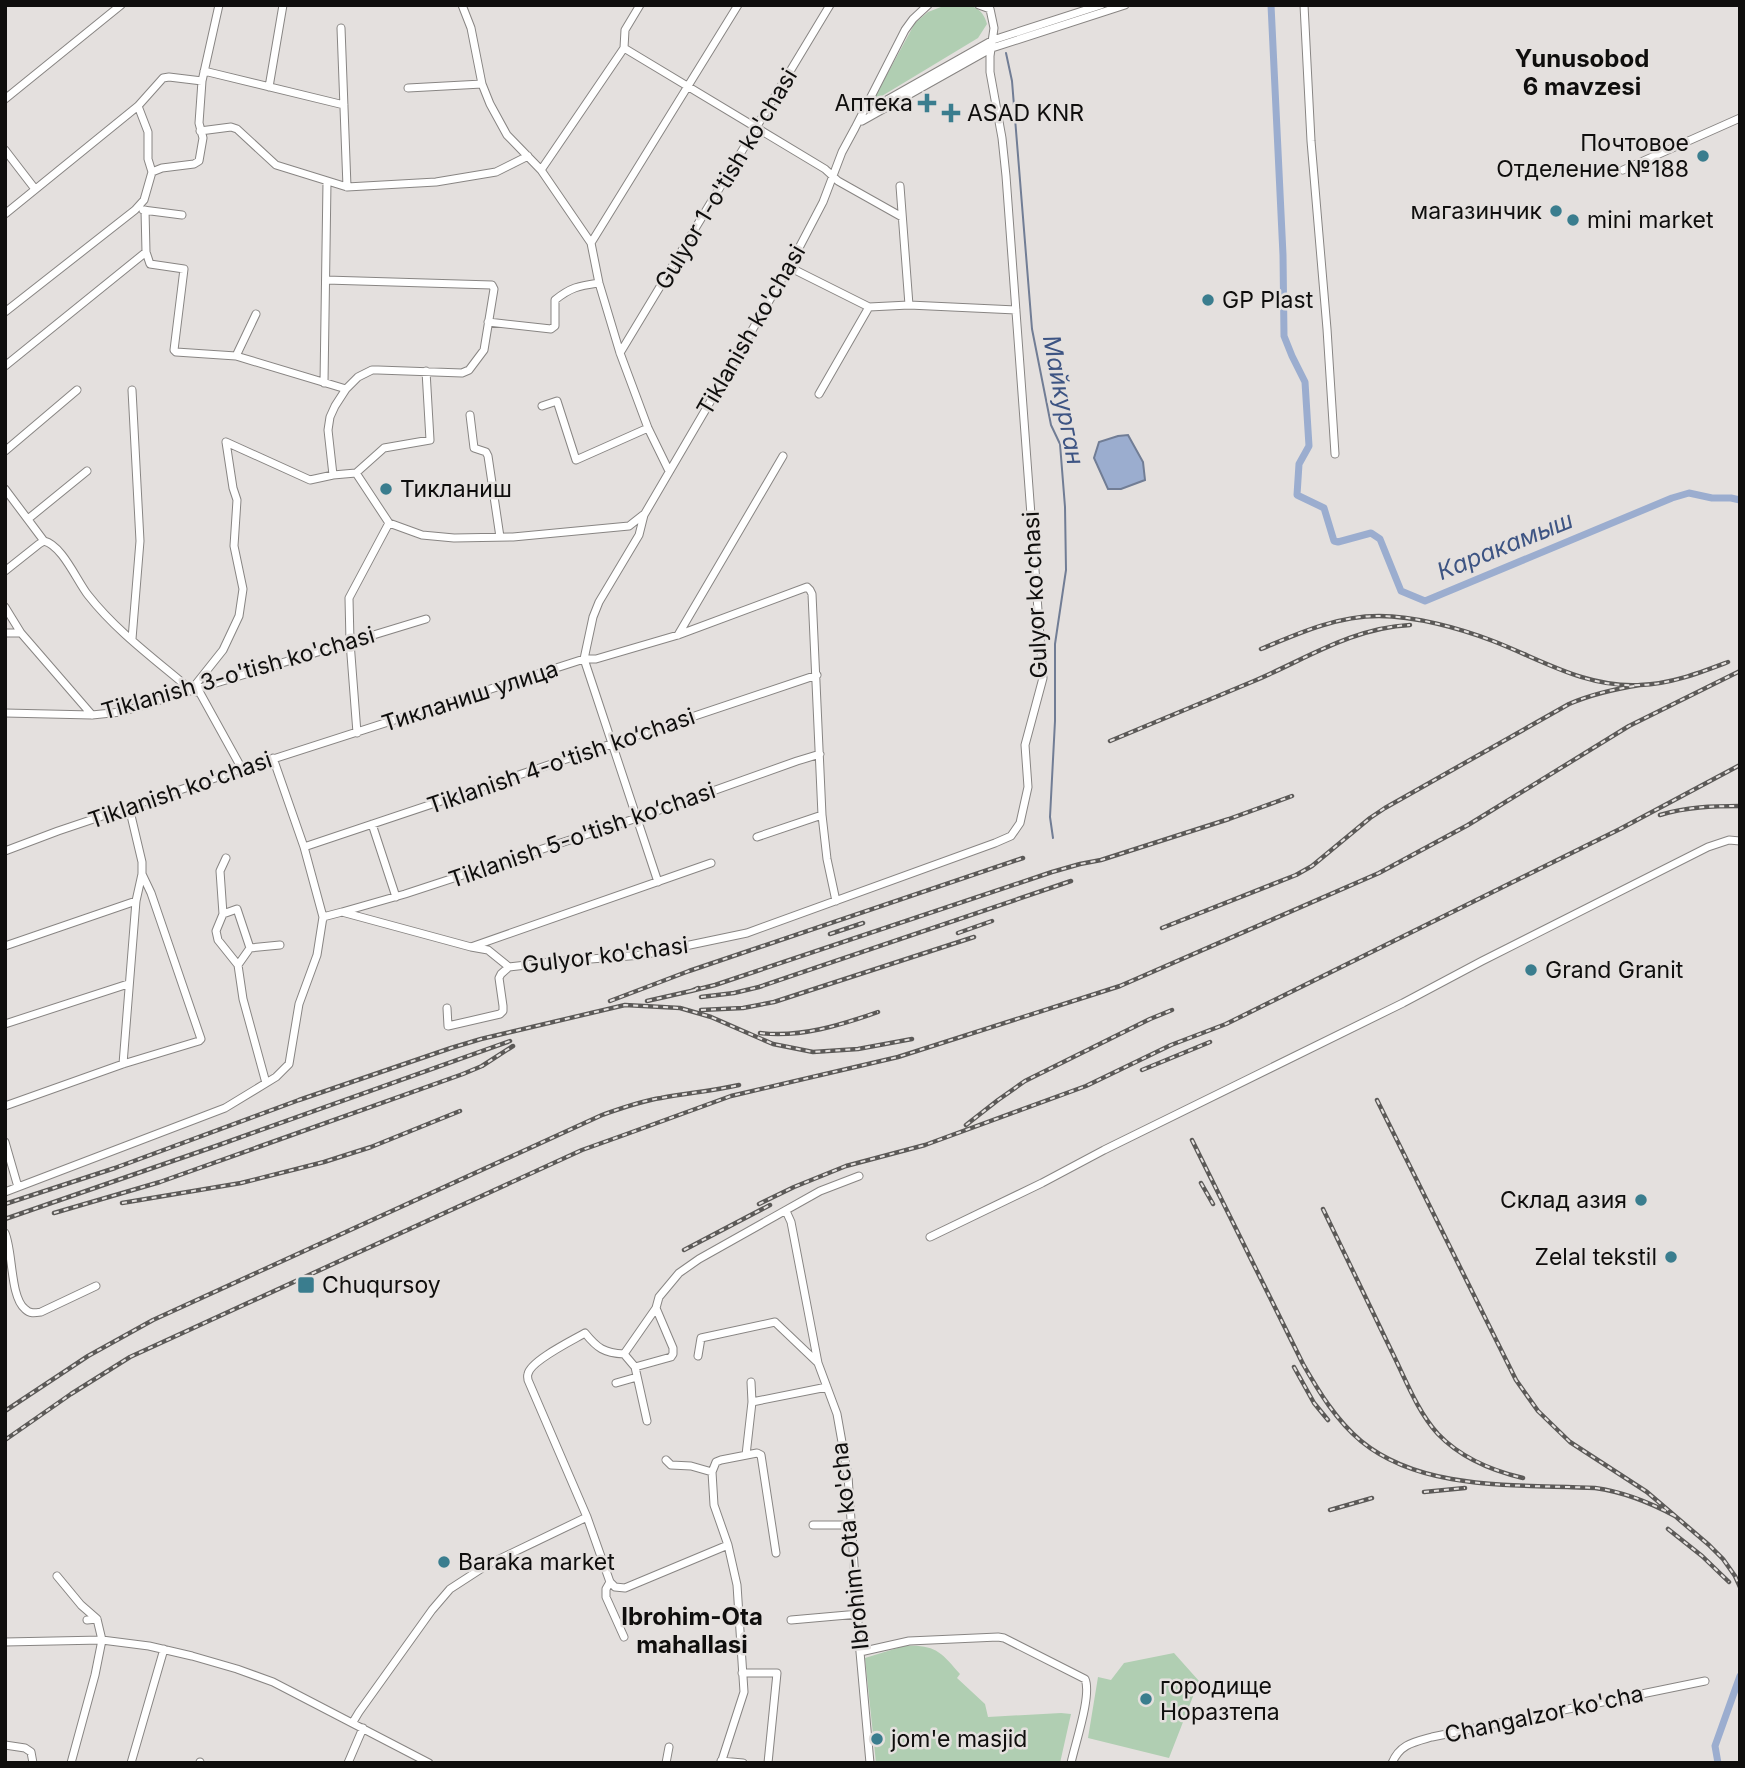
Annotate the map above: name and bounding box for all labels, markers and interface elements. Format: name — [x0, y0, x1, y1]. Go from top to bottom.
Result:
district label: Yunusobod 6 mavzesi — [1515, 44, 1649, 101]
street label: Gulyor 1-o'tish ko'chasi — [649, 63, 803, 295]
place label: Аптека — [834, 89, 913, 117]
marker: Аптека — [919, 95, 935, 111]
place label: ASAD KNR — [967, 99, 1084, 127]
marker: ASAD KNR — [941, 103, 961, 123]
place label: Почтовое Отделение №188 — [1496, 129, 1689, 183]
marker: Почтовое Отделение №188 — [1695, 148, 1711, 164]
place label: магазинчик — [1411, 197, 1543, 225]
marker: магазинчик — [1548, 203, 1564, 219]
place label: mini market — [1587, 206, 1714, 234]
marker: mini market — [1565, 212, 1581, 228]
street label: Tiklanish ko'chasi — [691, 240, 811, 420]
place label: GP Plast — [1222, 286, 1314, 314]
marker: GP Plast — [1200, 292, 1216, 308]
water label: Майкурган — [1037, 333, 1090, 467]
place label: Тикланиш — [400, 475, 512, 503]
marker: Тикланиш — [378, 481, 394, 497]
water label: Каракамыш — [1433, 505, 1577, 586]
street label: Gulyor ko'chasi — [1017, 511, 1053, 679]
street label: Tiklanish 3-o'tish ko'chasi — [98, 621, 378, 725]
street label: Тикланиш улица — [378, 654, 562, 738]
street label: Tiklanish 4-o'tish ko‘chasi — [424, 702, 698, 820]
street label: Tiklanish ko'chasi — [84, 745, 276, 835]
street label: Tiklanish 5-o'tish ko‘chasi — [445, 776, 719, 894]
street label: Gulyor ko'chasi — [520, 931, 690, 979]
place label: Grand Granit — [1545, 956, 1684, 984]
marker: Grand Granit — [1523, 962, 1539, 978]
place label: Склад азия — [1500, 1186, 1627, 1214]
marker: Склад азия — [1633, 1192, 1649, 1208]
place label: Zelal tekstil — [1534, 1243, 1657, 1271]
marker: Zelal tekstil — [1663, 1249, 1679, 1265]
place label: Chuqursoy — [322, 1271, 441, 1299]
marker: Chuqursoy — [296, 1275, 316, 1295]
street label: Ibrohim-Ota ko'cha — [825, 1441, 875, 1651]
place label: Baraka market — [458, 1548, 615, 1576]
marker: Baraka market — [436, 1554, 452, 1570]
district label: Ibrohim-Ota mahallasi — [621, 1602, 763, 1659]
place label: городище Норазтепа — [1160, 1672, 1280, 1726]
street label: Changalzor ko'cha — [1442, 1679, 1646, 1749]
marker: городище Норазтепа — [1138, 1691, 1154, 1707]
place label: jom'e masjid — [890, 1725, 1027, 1753]
marker: jom'e masjid — [869, 1731, 885, 1747]

